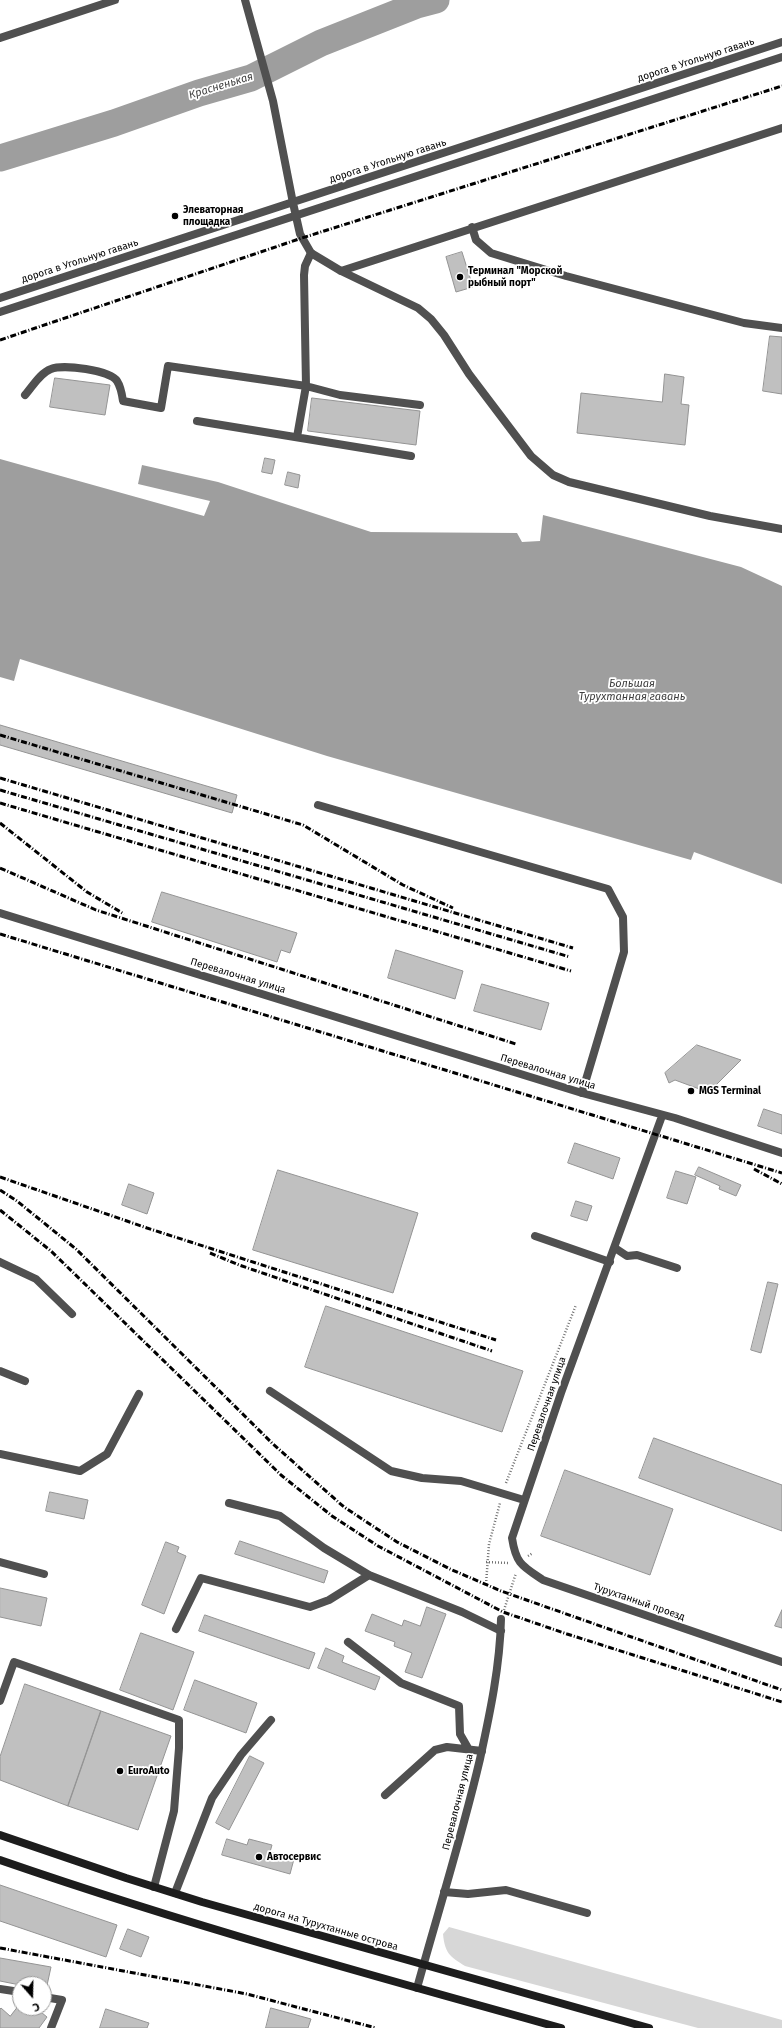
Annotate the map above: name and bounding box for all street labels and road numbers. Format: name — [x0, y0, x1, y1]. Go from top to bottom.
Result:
street label: дорога в Угольную гавань — [636, 35, 756, 85]
street label: дорога в Угольную гавань — [328, 136, 448, 186]
street label: дорога в Угольную гавань — [20, 236, 140, 286]
street label: Перевалочная улица — [189, 956, 287, 996]
street label: Перевалочная улица — [499, 1052, 597, 1092]
street label: Перевалочная улица — [525, 1355, 569, 1453]
street label: Турухтанный проезд — [592, 1581, 686, 1623]
street label: Перевалочная улица — [440, 1752, 476, 1852]
street label: дорога на Турухтанные острова — [253, 1901, 399, 1953]

